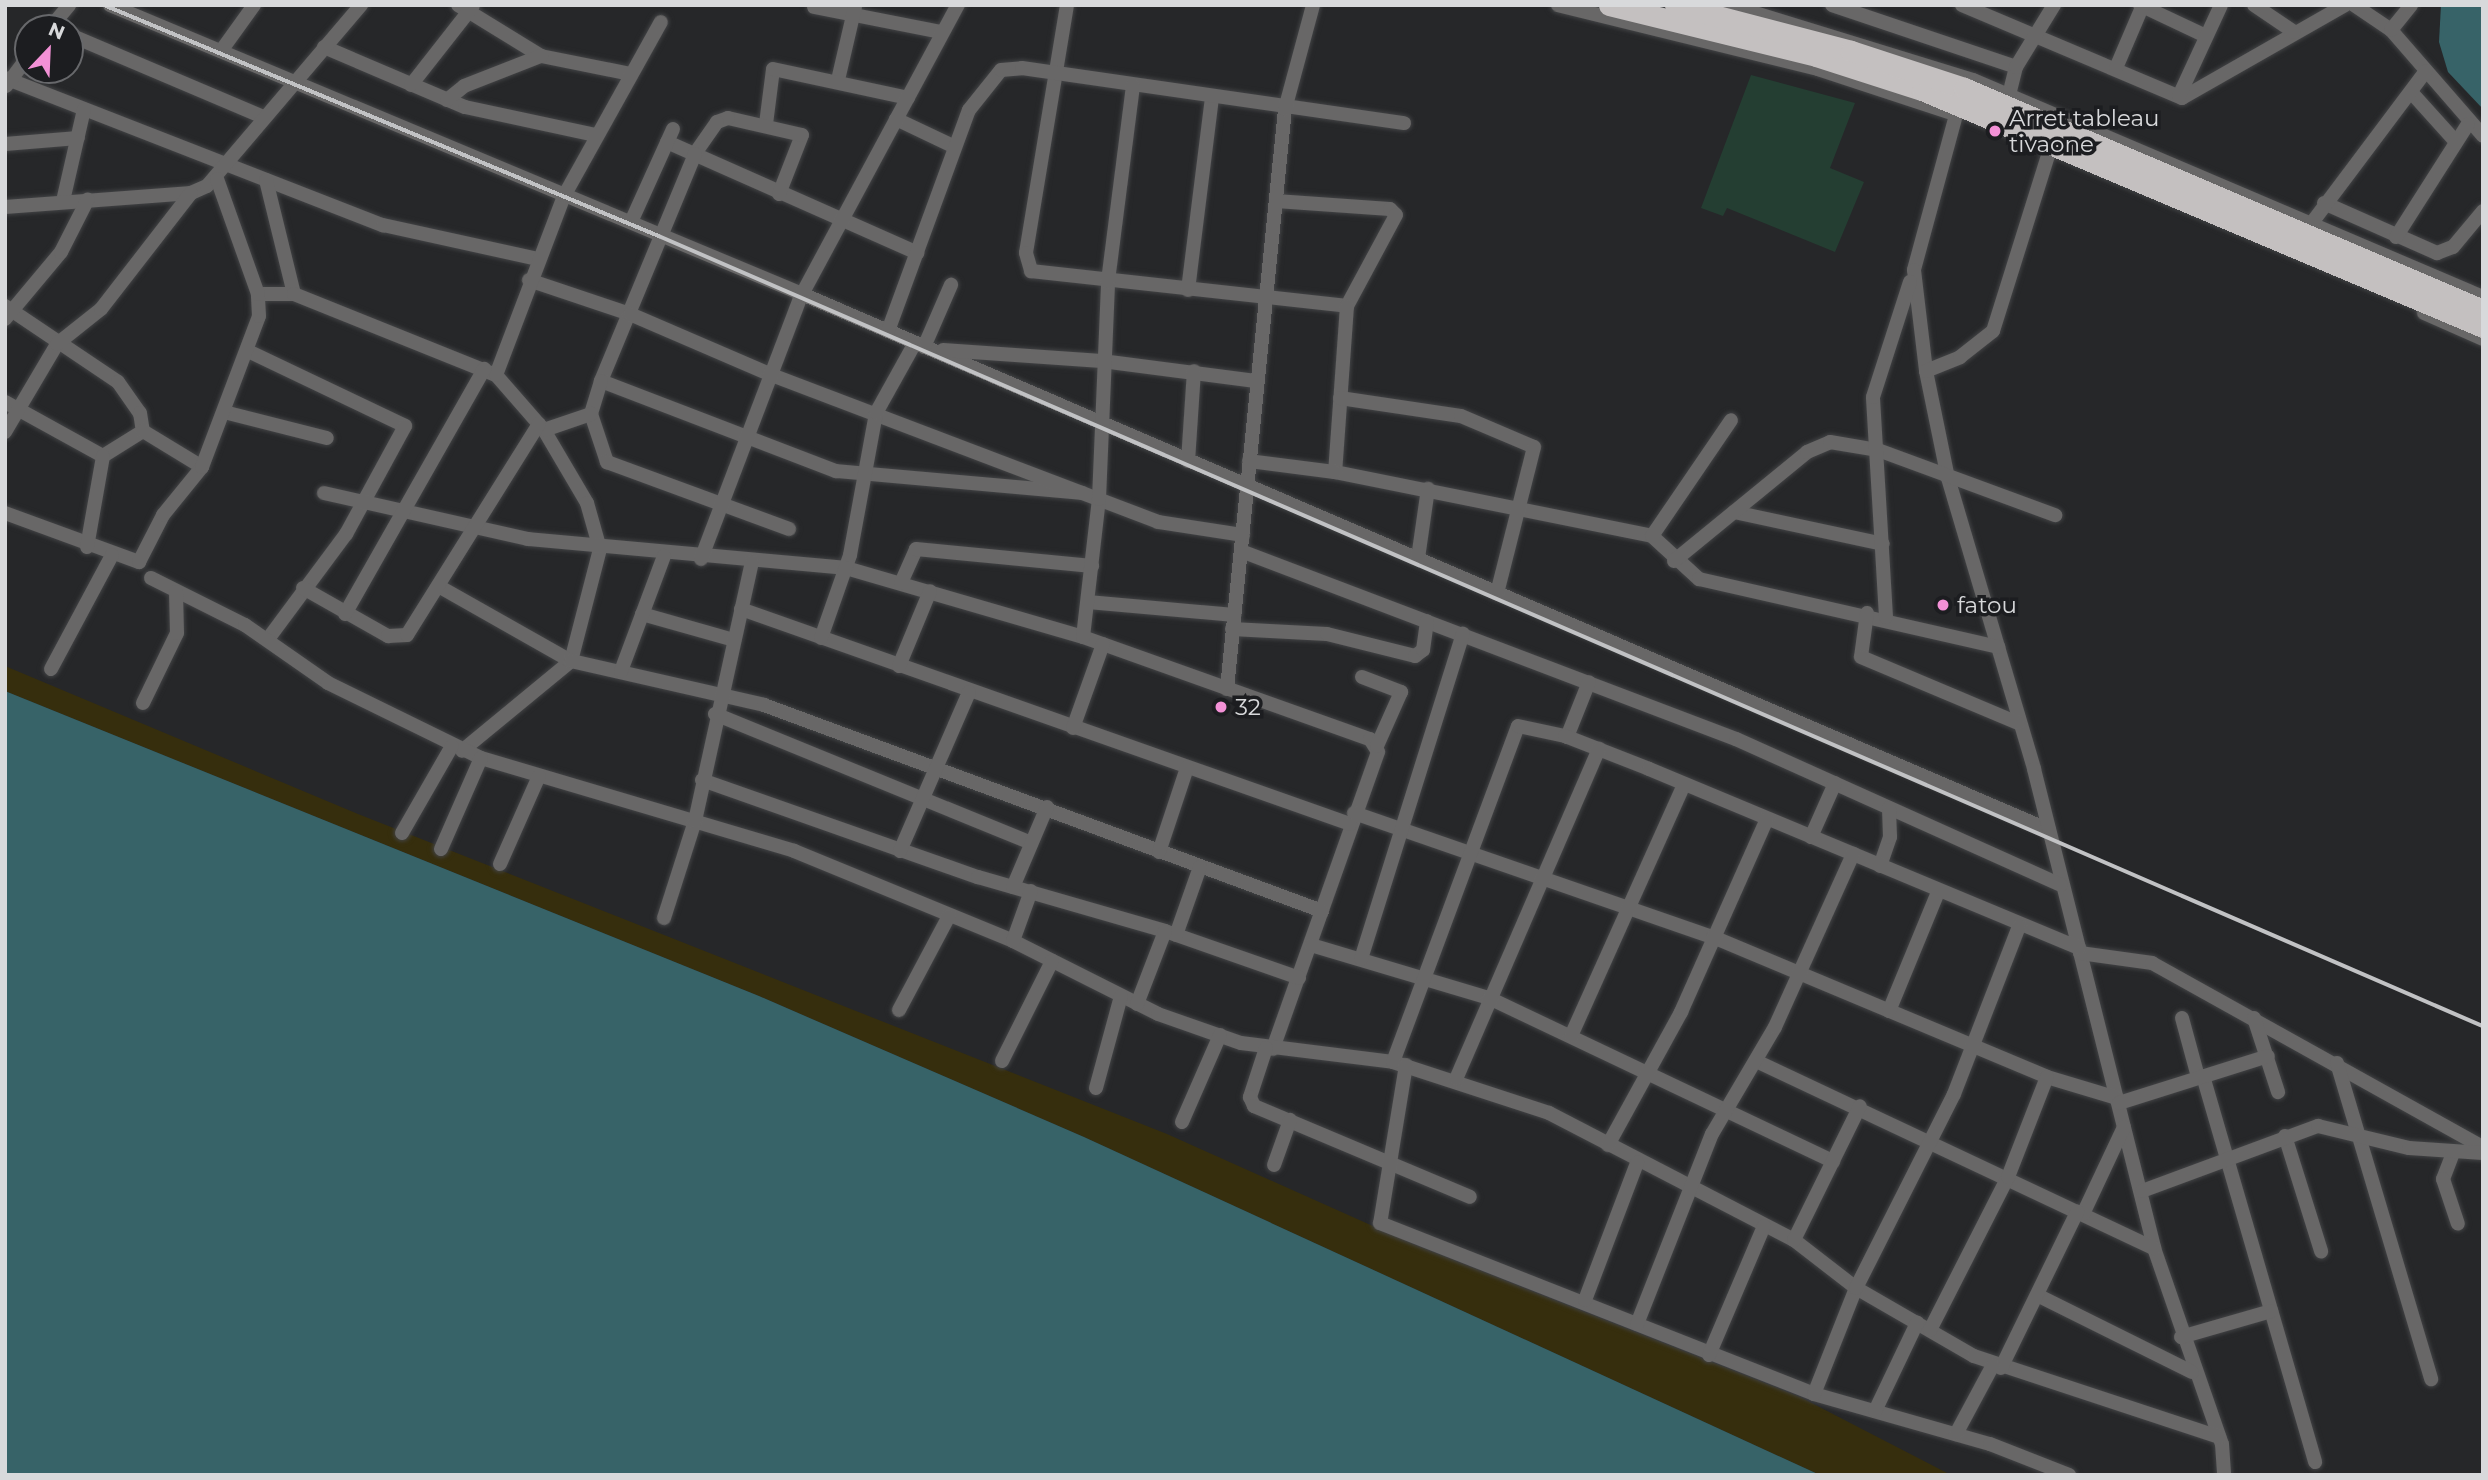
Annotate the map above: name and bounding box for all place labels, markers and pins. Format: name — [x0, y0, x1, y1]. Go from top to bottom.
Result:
place label: Arret tableau tivaone — [2009, 104, 2160, 158]
marker: Arret tableau tivaone — [1987, 123, 2003, 139]
place label: fatou — [1957, 591, 2017, 619]
marker: fatou — [1935, 597, 1951, 613]
place label: 32 — [1235, 693, 1261, 721]
marker: 32 — [1213, 699, 1229, 715]

